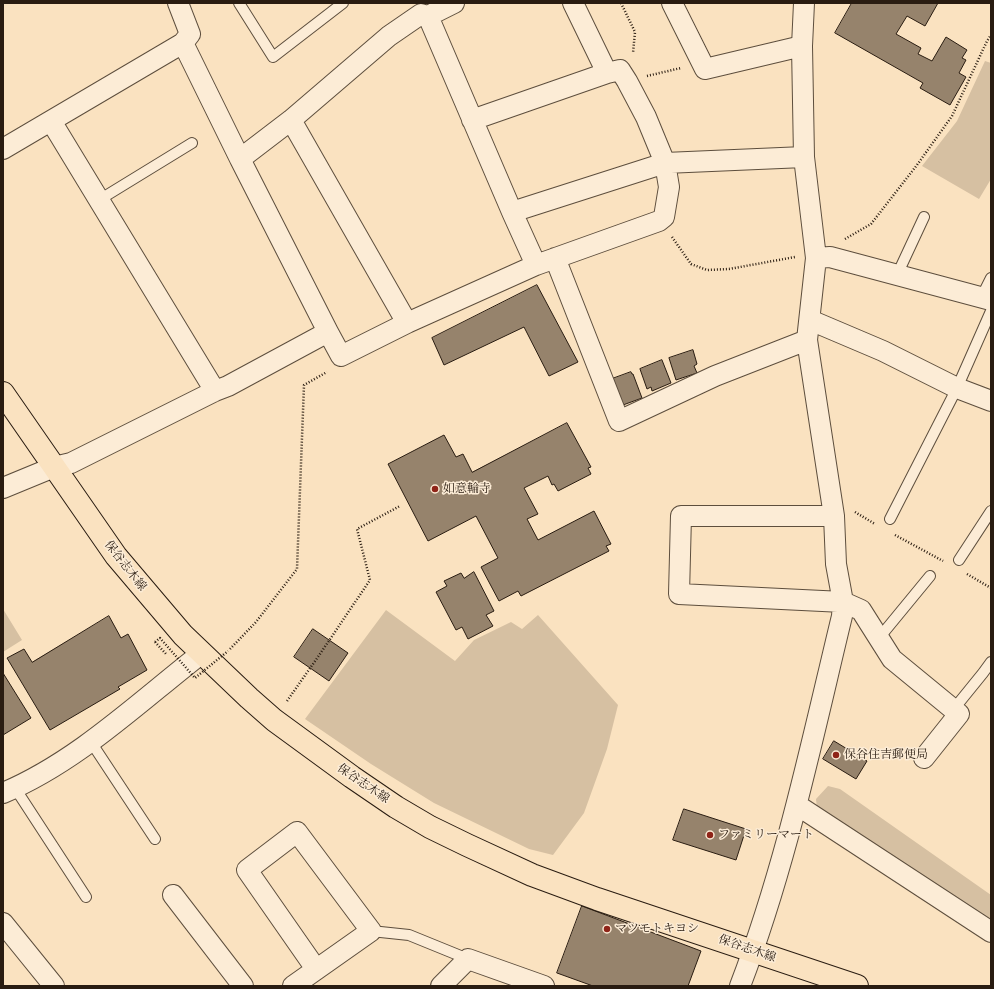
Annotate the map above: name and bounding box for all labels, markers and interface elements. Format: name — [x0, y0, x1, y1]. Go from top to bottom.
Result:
place label: 如意輪寺 — [443, 482, 491, 496]
marker: 如意輪寺 — [430, 484, 440, 494]
street label: 保谷志木線 — [101, 538, 149, 594]
place label: 保谷住吉郵便局 — [844, 748, 928, 762]
marker: 保谷住吉郵便局 — [831, 750, 841, 760]
street label: 保谷志木線 — [334, 761, 392, 807]
place label: ファミリーマート — [718, 828, 814, 842]
marker: ファミリーマート — [705, 830, 715, 840]
place label: マツモトキヨシ — [615, 922, 699, 936]
marker: マツモトキヨシ — [602, 924, 612, 934]
street label: 保谷志木線 — [716, 932, 778, 966]

